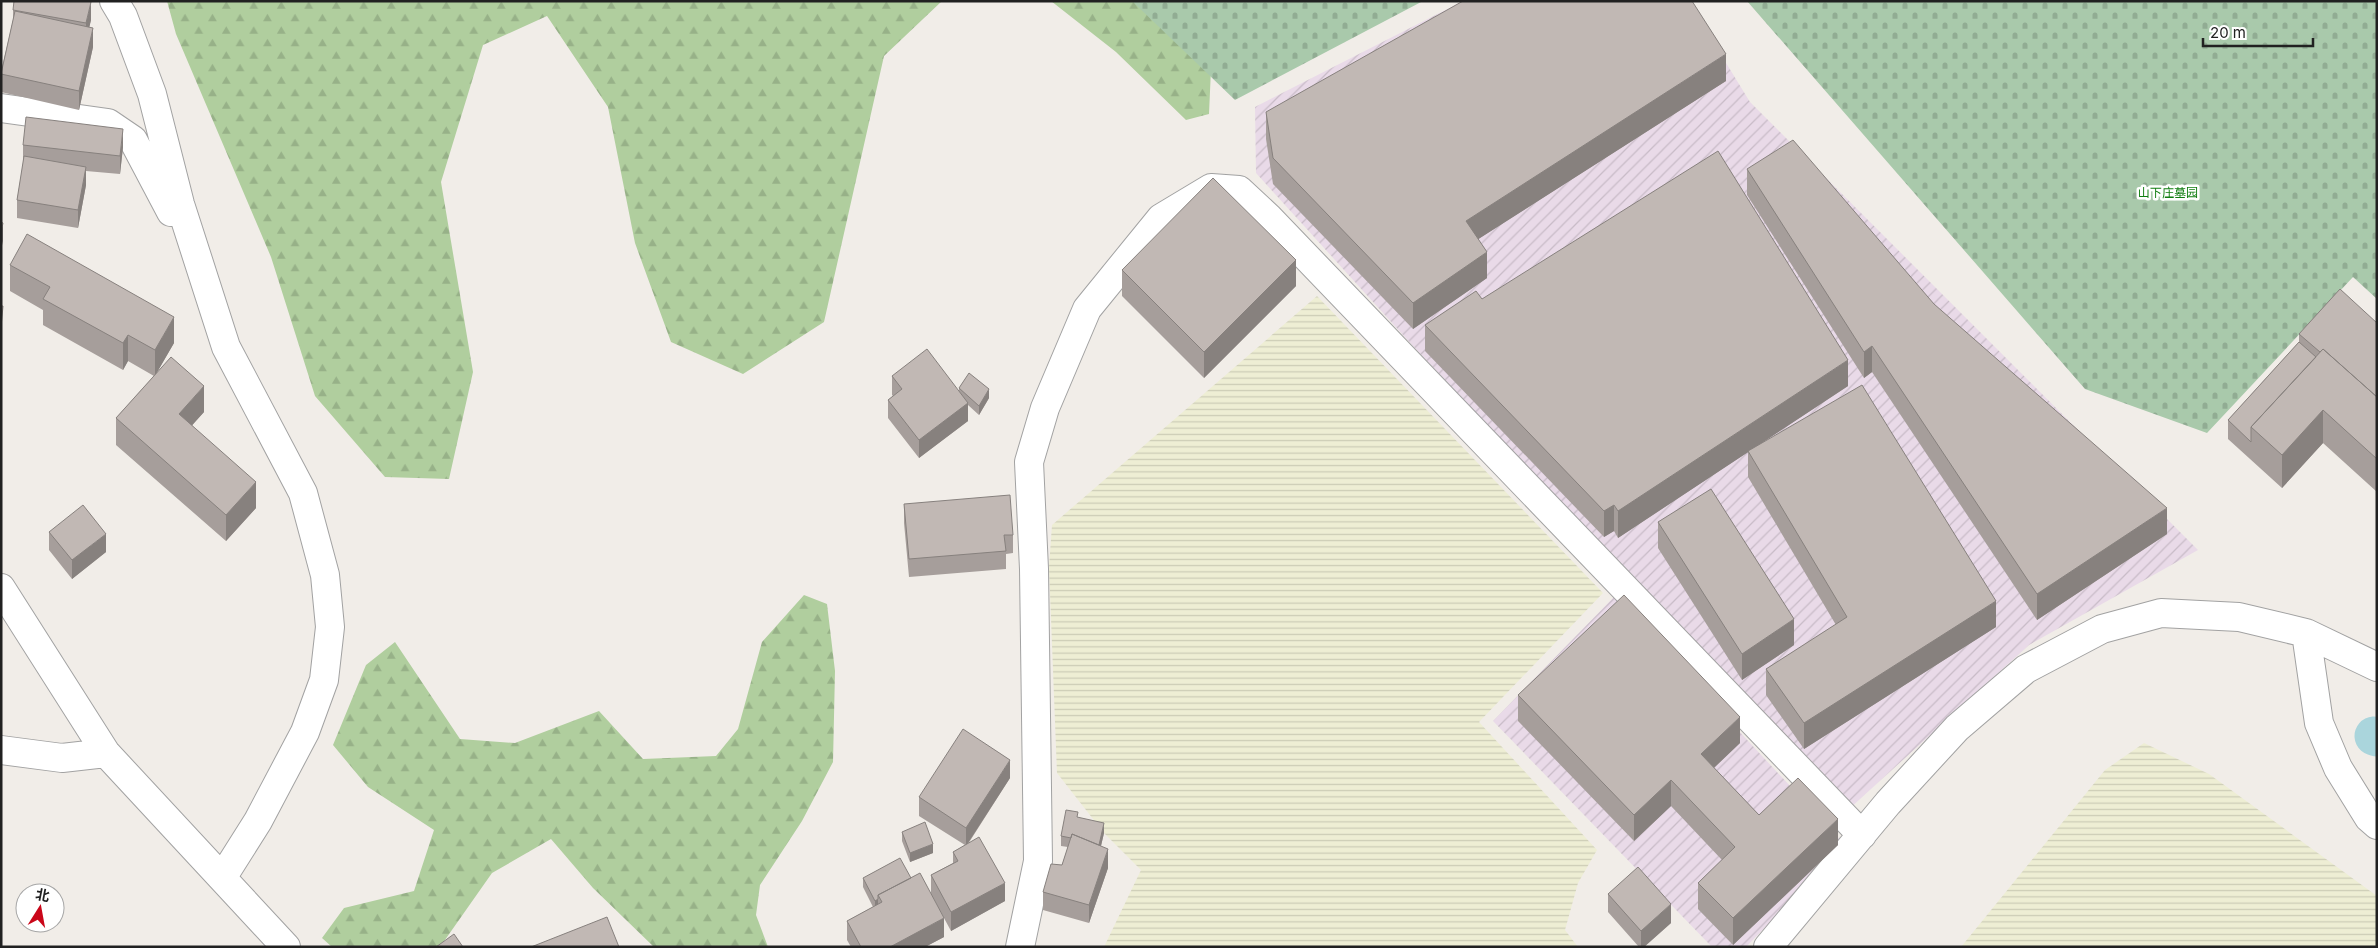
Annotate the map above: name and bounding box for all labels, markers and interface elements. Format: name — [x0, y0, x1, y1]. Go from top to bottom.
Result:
scale bar — [2203, 15, 2313, 47]
text: 20 m — [2210, 23, 2246, 42]
park label: 山下庄墓园 — [2138, 185, 2198, 200]
north arrow — [15, 883, 65, 933]
text: 北 — [34, 885, 51, 904]

